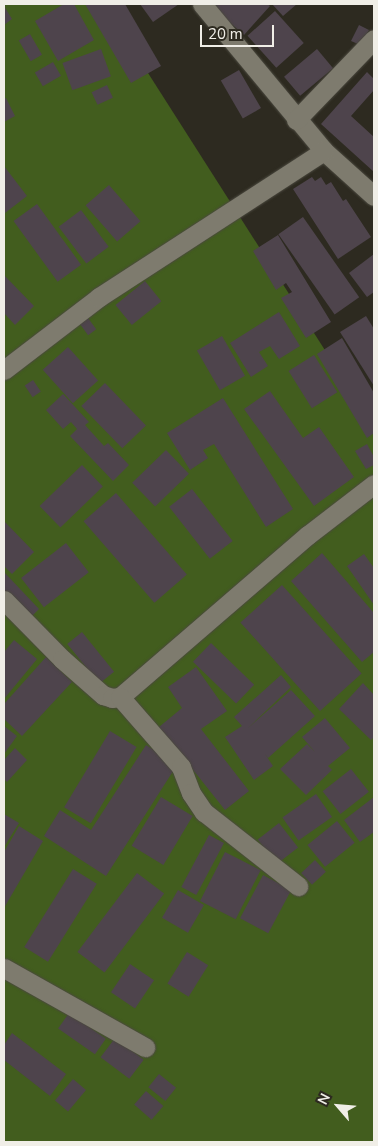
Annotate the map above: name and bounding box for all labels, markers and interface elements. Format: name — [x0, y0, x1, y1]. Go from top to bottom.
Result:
scale bar — [203, 15, 277, 47]
text: 20 m — [208, 24, 243, 44]
north arrow — [313, 1081, 363, 1131]
text: N — [313, 1090, 335, 1108]

